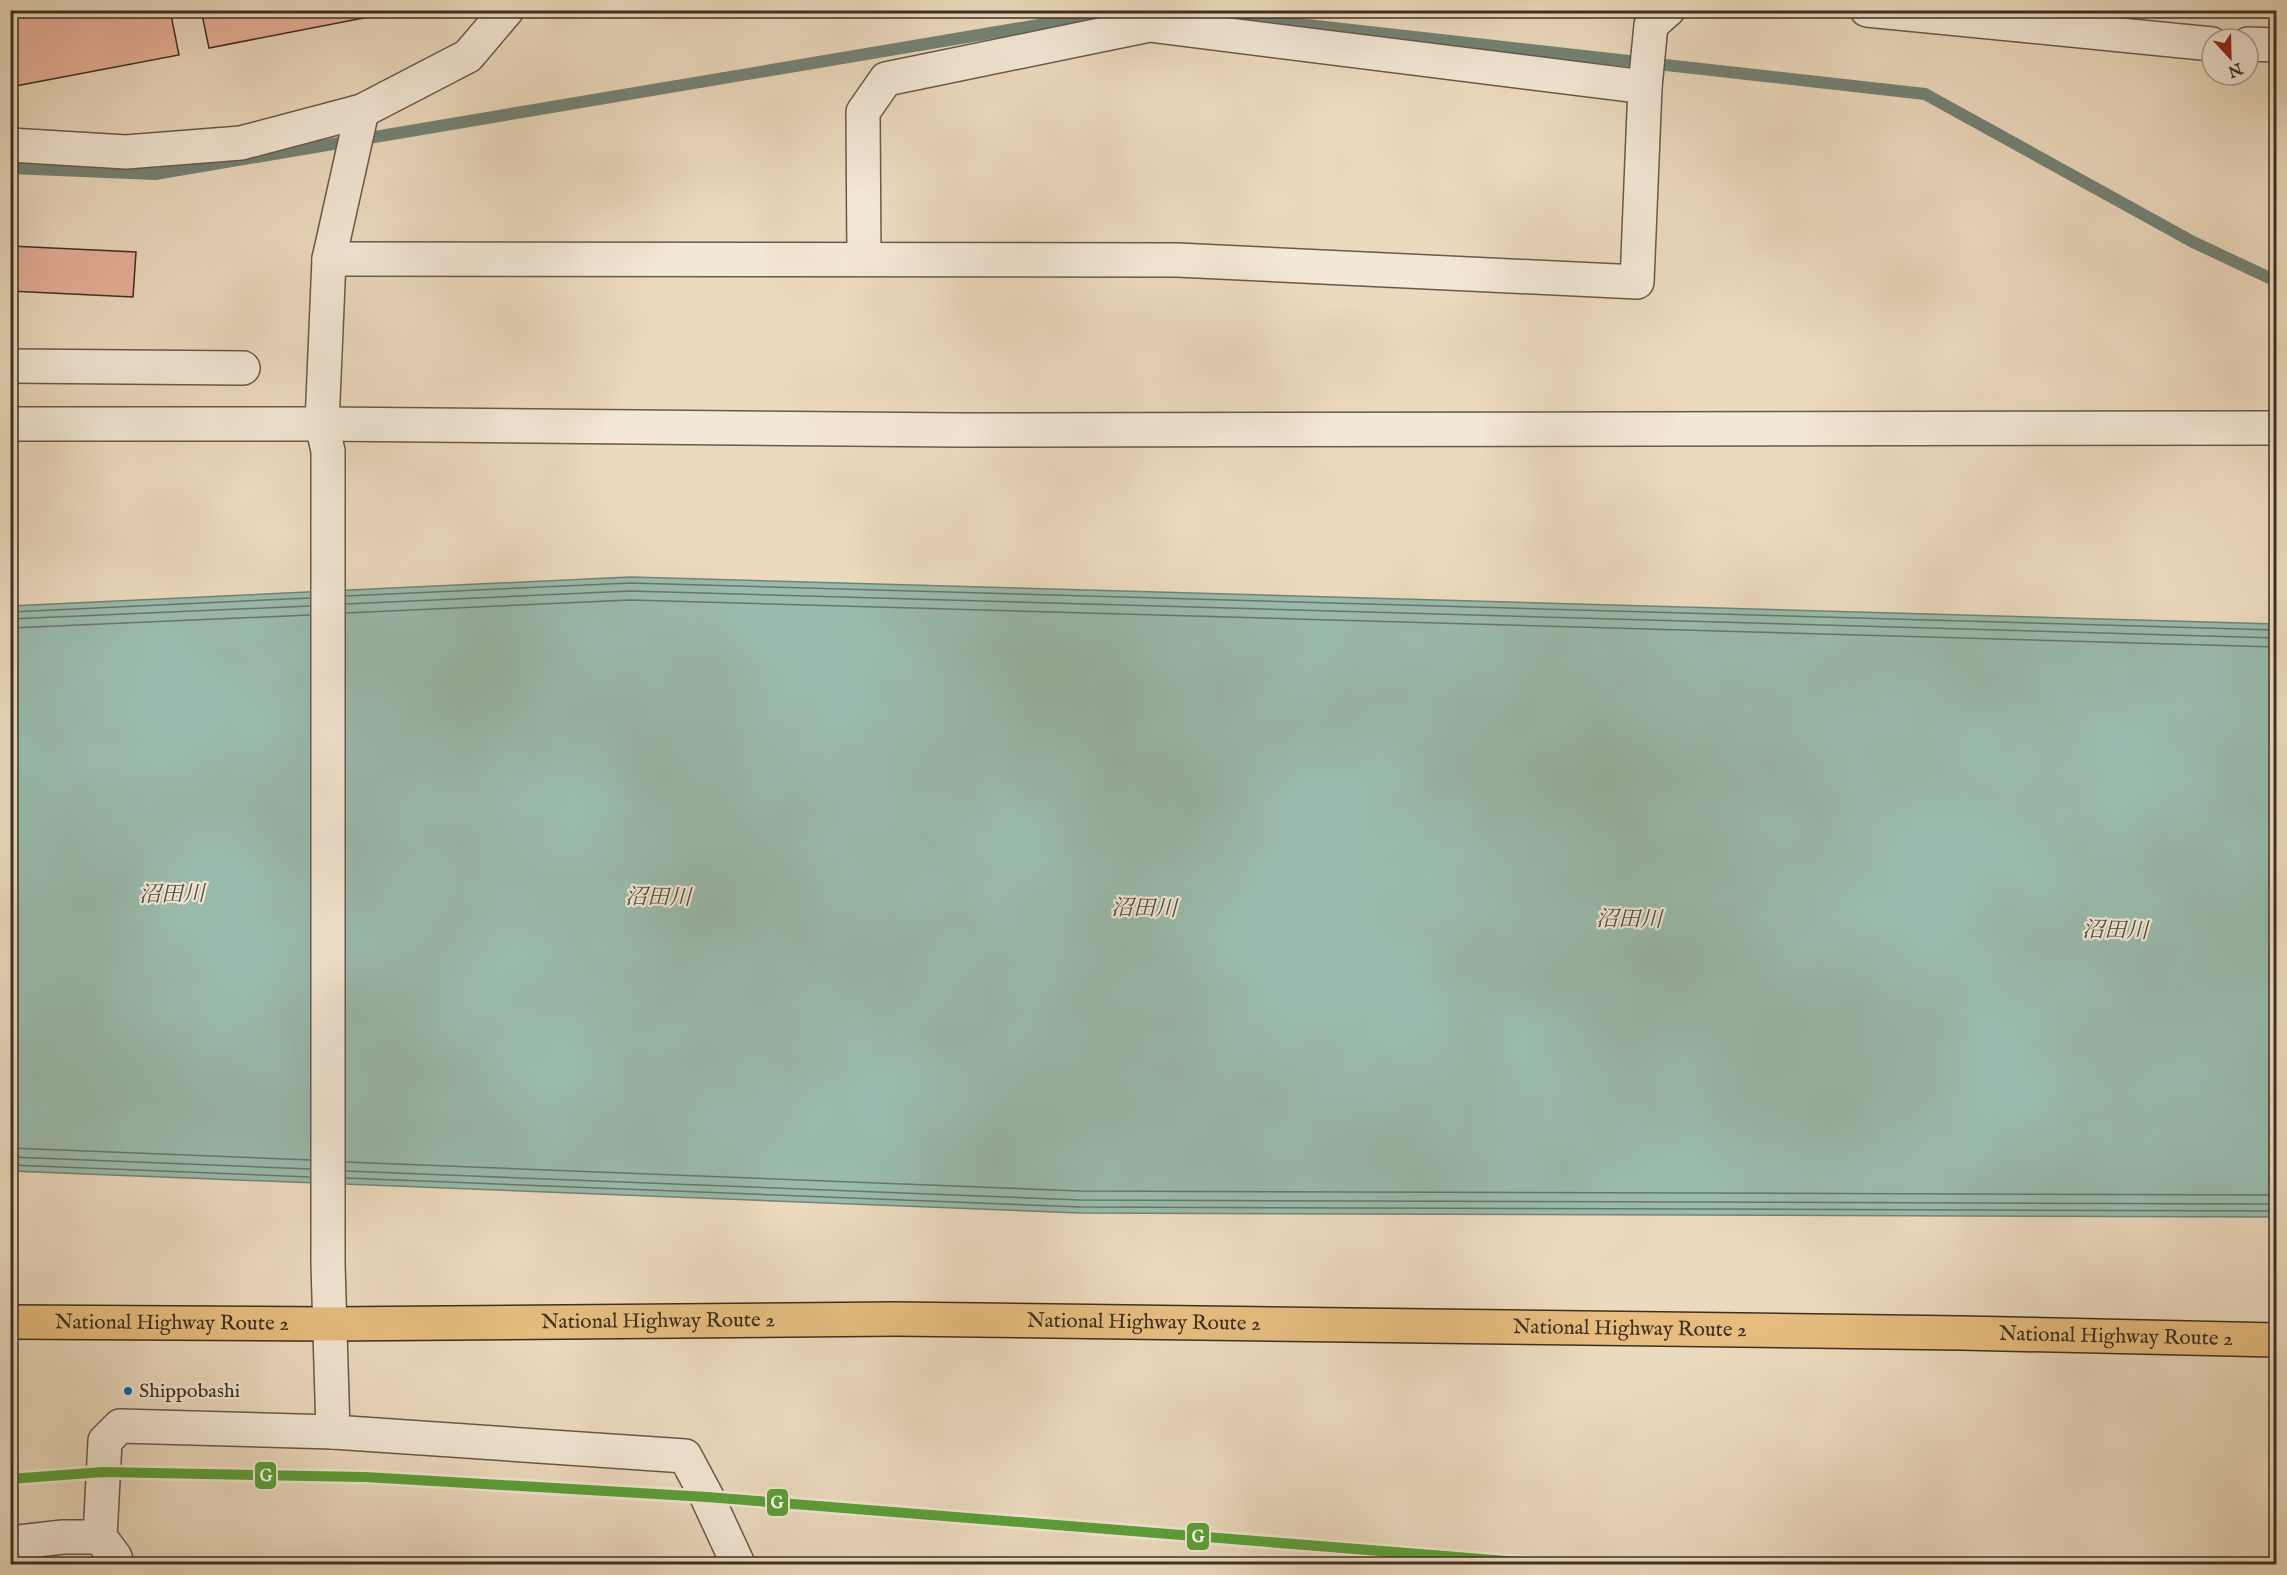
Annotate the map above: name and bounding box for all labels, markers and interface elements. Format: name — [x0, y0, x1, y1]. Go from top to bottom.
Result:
north arrow — [2200, 27, 2260, 87]
text: N — [2225, 57, 2246, 81]
water label: 沼田川 — [139, 880, 207, 910]
water label: 沼田川 — [625, 883, 693, 913]
water label: 沼田川 — [1111, 894, 1179, 924]
water label: 沼田川 — [1596, 905, 1664, 935]
water label: 沼田川 — [2082, 916, 2150, 946]
street label: National Highway Route 2 — [541, 1307, 775, 1336]
street label: National Highway Route 2 — [1027, 1307, 1261, 1337]
street label: National Highway Route 2 — [55, 1309, 289, 1337]
street label: National Highway Route 2 — [1513, 1314, 1747, 1344]
street label: National Highway Route 2 — [1998, 1320, 2233, 1353]
place label: Shippobashi — [139, 1379, 240, 1404]
marker: Shippobashi — [122, 1385, 134, 1397]
line badge: G — [254, 1461, 277, 1490]
text: G — [260, 1467, 273, 1487]
line badge: G — [766, 1488, 789, 1517]
text: G — [771, 1494, 784, 1514]
line badge: G — [1186, 1522, 1210, 1551]
text: G — [1192, 1528, 1205, 1548]

